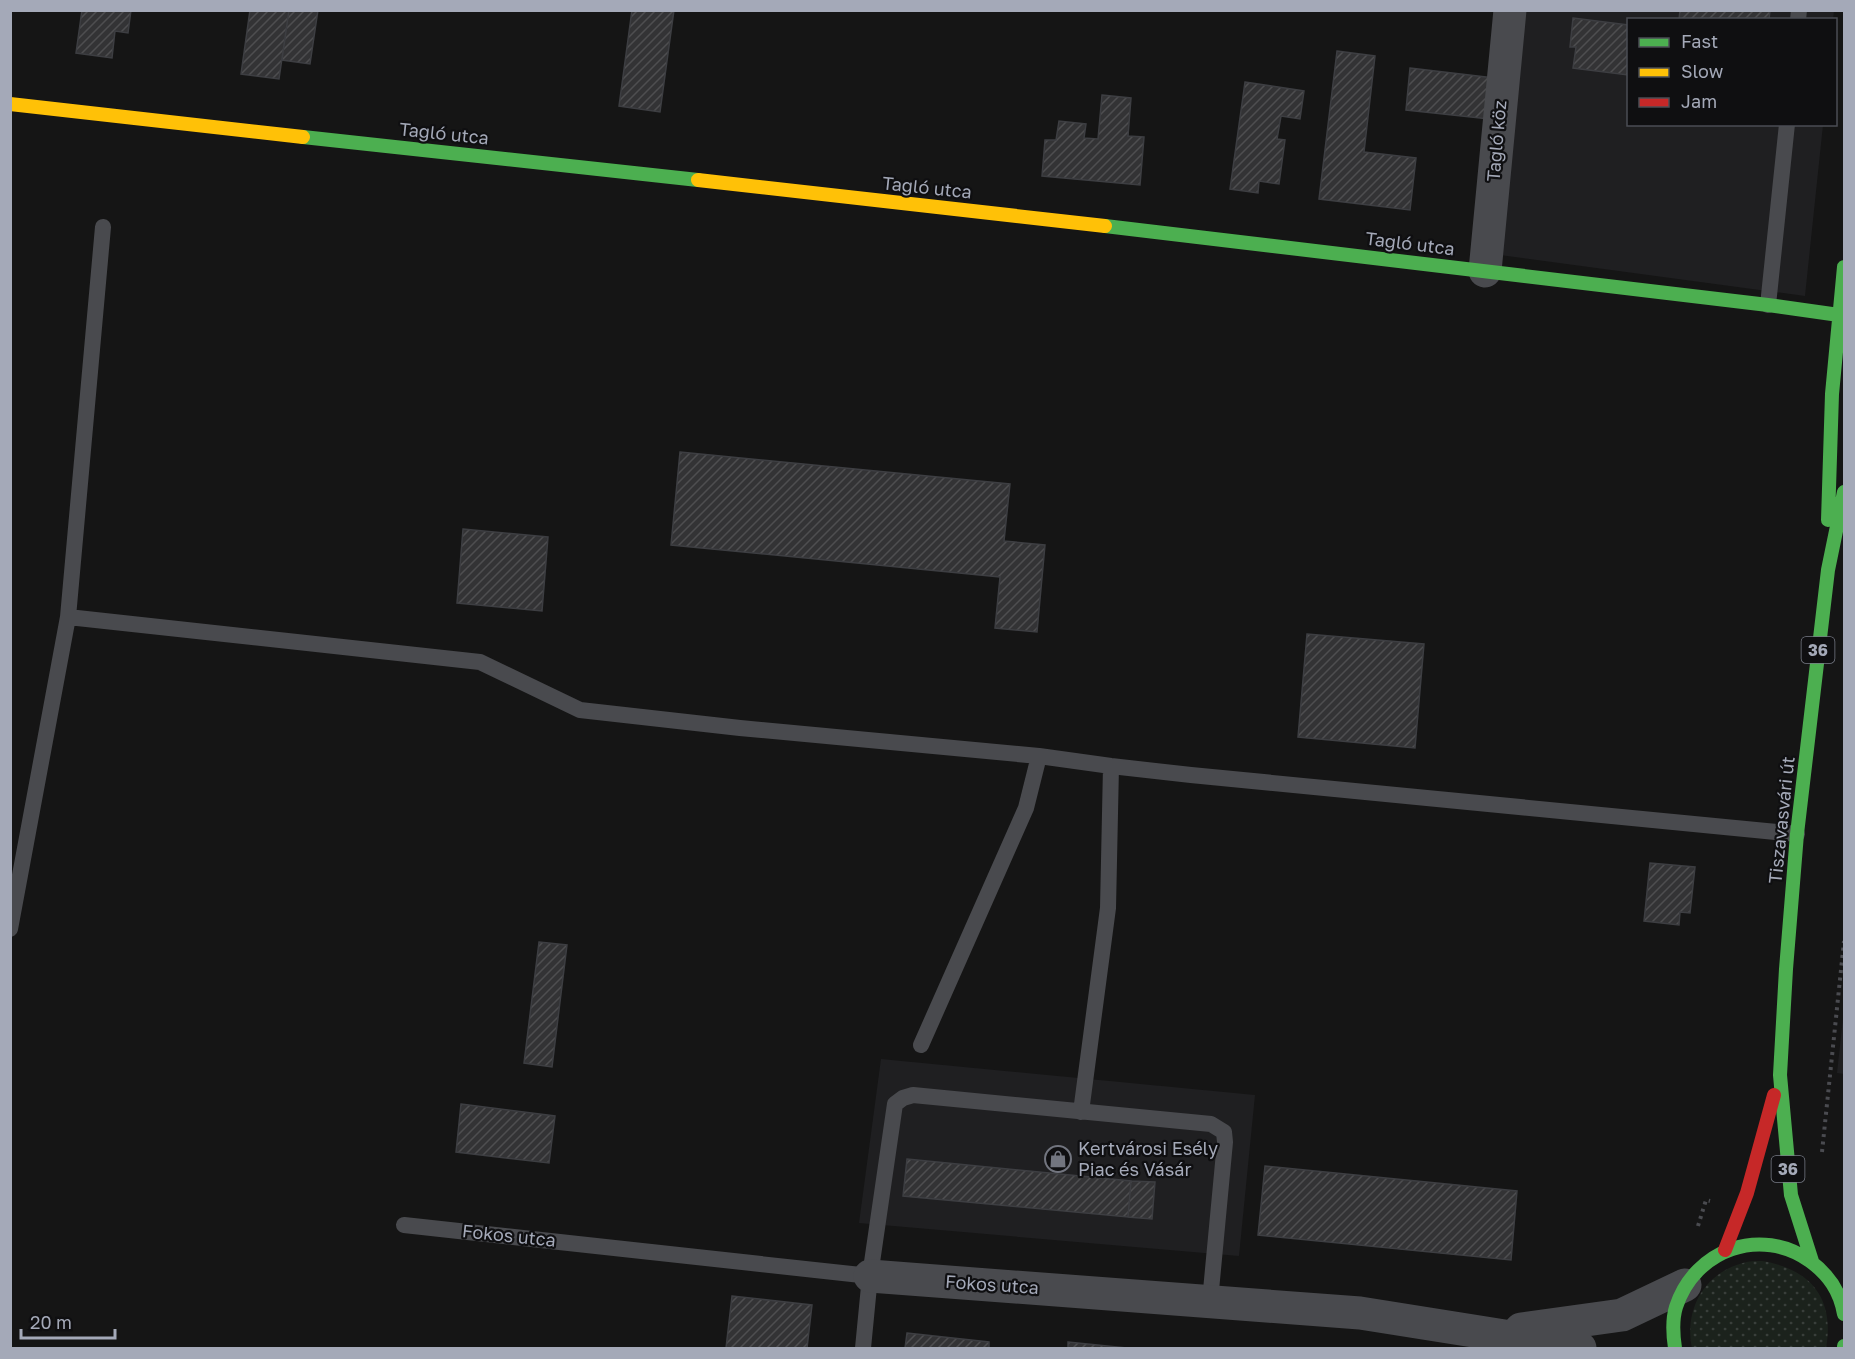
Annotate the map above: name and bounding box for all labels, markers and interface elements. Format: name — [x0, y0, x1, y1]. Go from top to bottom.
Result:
legend — [1627, 18, 1837, 126]
text: Fast — [1681, 30, 1718, 52]
text: Slow — [1681, 60, 1724, 82]
text: Jam — [1681, 90, 1717, 112]
street label: Tagló köz — [1481, 99, 1511, 182]
street label: Tagló utca — [398, 117, 490, 149]
street label: Tagló utca — [881, 171, 973, 203]
street label: Tagló utca — [1364, 227, 1456, 259]
road number: 36 — [1802, 637, 1834, 663]
street label: Tiszavasvári út — [1763, 755, 1799, 885]
place label: Kertvárosi Esély Piac és Vásár — [1078, 1137, 1218, 1180]
shop icon: Kertvárosi Esély Piac és Vásár — [1043, 1144, 1073, 1174]
road number: 36 — [1772, 1156, 1804, 1182]
street label: Fokos utca — [461, 1219, 557, 1251]
street label: Fokos utca — [944, 1270, 1040, 1298]
scale bar — [21, 1302, 116, 1340]
text: 20 m — [30, 1311, 72, 1333]

